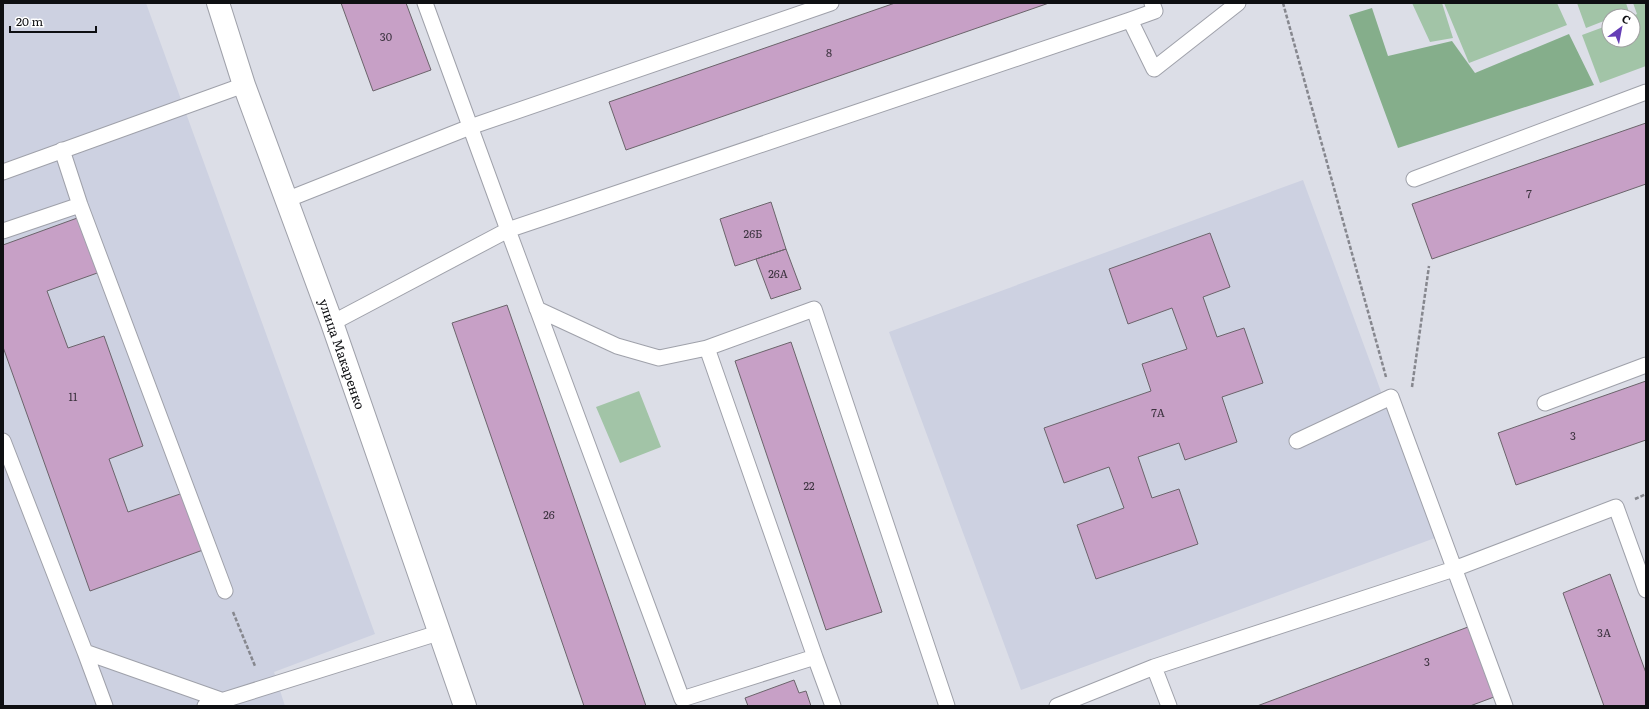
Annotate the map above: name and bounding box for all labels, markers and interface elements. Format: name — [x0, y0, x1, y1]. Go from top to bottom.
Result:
scale bar — [10, 8, 96, 34]
north arrow — [1601, 8, 1641, 48]
text: С — [1619, 10, 1635, 28]
text: 20 m — [16, 12, 43, 30]
house number: 30 — [380, 28, 392, 44]
house number: 8 — [826, 44, 832, 60]
house number: 7 — [1526, 185, 1532, 201]
house number: 26Б — [744, 225, 762, 241]
house number: 26А — [768, 265, 788, 281]
street label: улица Макаренко — [315, 296, 370, 412]
house number: 11 — [69, 388, 78, 404]
house number: 7А — [1151, 404, 1165, 420]
house number: 3 — [1570, 427, 1576, 443]
house number: 22 — [803, 477, 815, 493]
house number: 26 — [543, 506, 555, 522]
house number: 3А — [1597, 624, 1611, 640]
house number: 3 — [1424, 653, 1430, 669]

